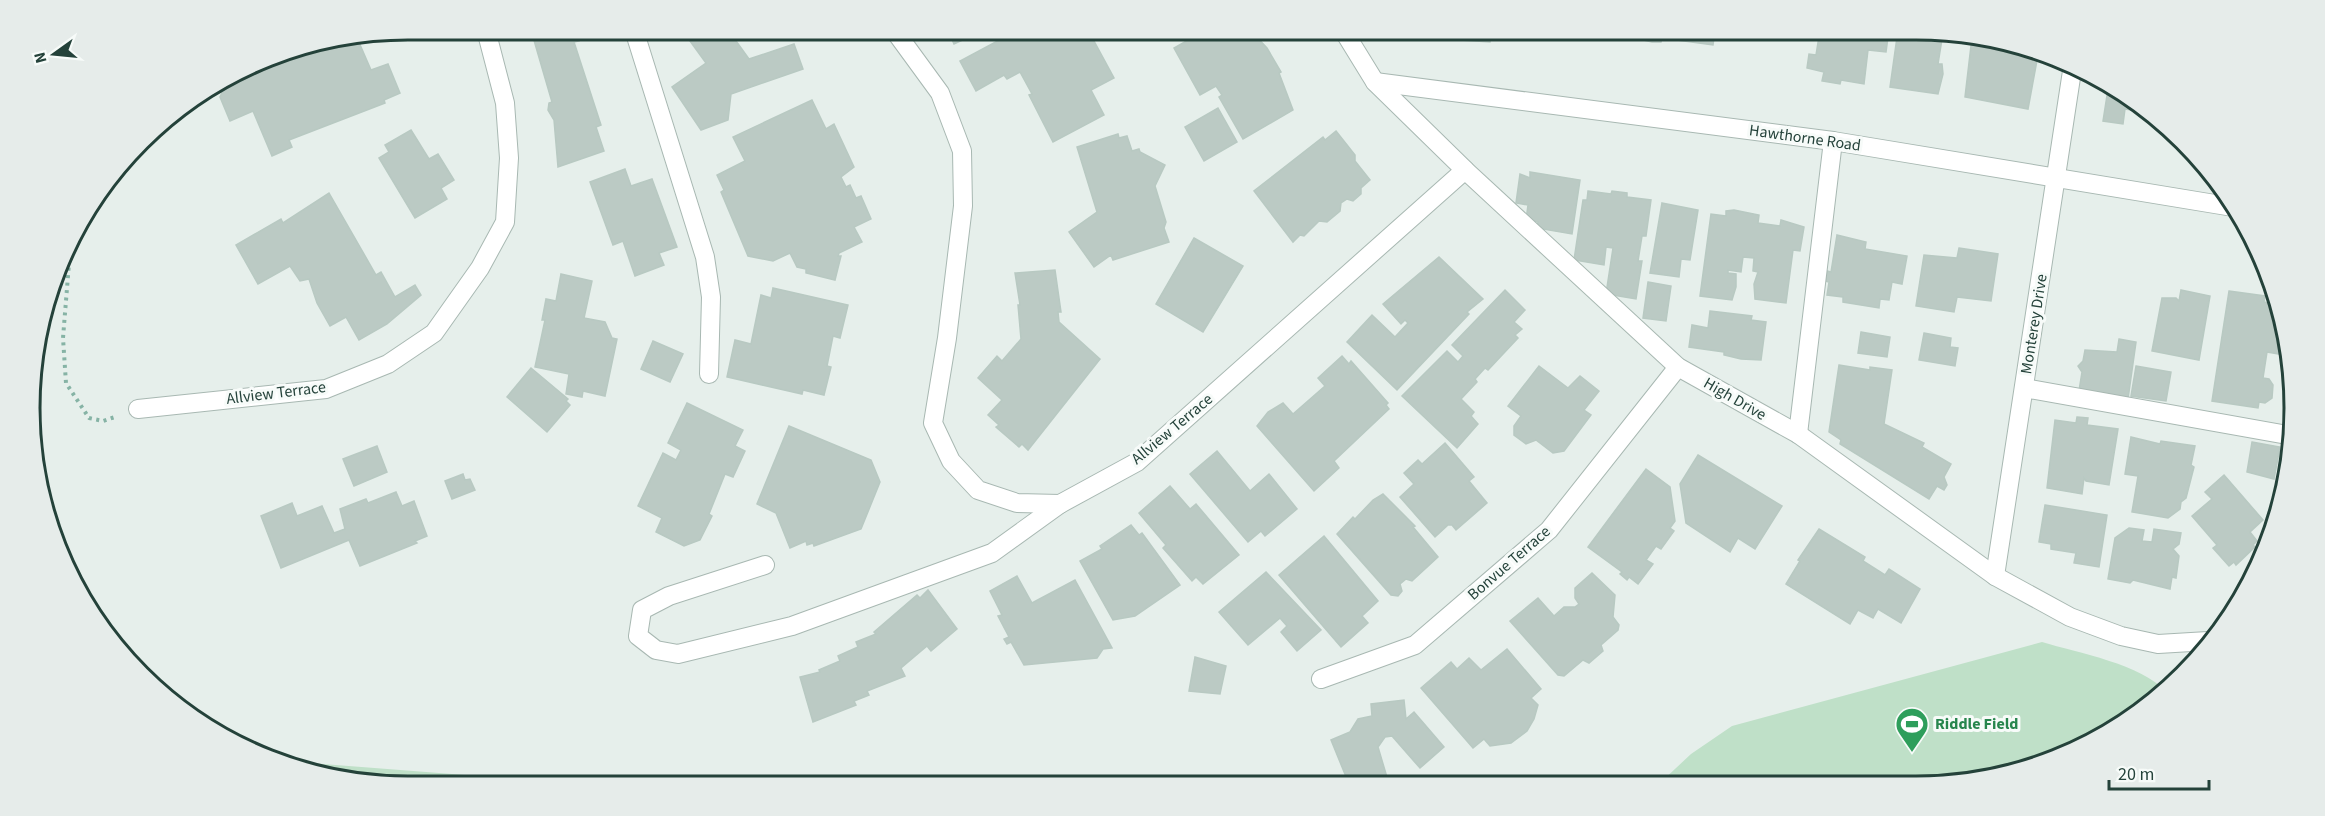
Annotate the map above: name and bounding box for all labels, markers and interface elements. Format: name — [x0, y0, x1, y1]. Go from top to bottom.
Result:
north arrow — [24, 24, 84, 84]
text: N — [28, 50, 52, 66]
street label: Hawthorne Road — [1748, 119, 1862, 157]
street label: Monterey Drive — [2015, 272, 2053, 376]
street label: High Drive — [1700, 372, 1770, 426]
street label: Allview Terrace — [225, 376, 327, 410]
street label: Allview Terrace — [1127, 388, 1217, 470]
street label: Bonvue Terrace — [1463, 521, 1555, 605]
sports icon: Riddle Field — [1894, 706, 1930, 753]
place label: Riddle Field — [1935, 713, 2018, 735]
scale bar — [2109, 753, 2210, 791]
text: 20 m — [2118, 762, 2154, 787]

